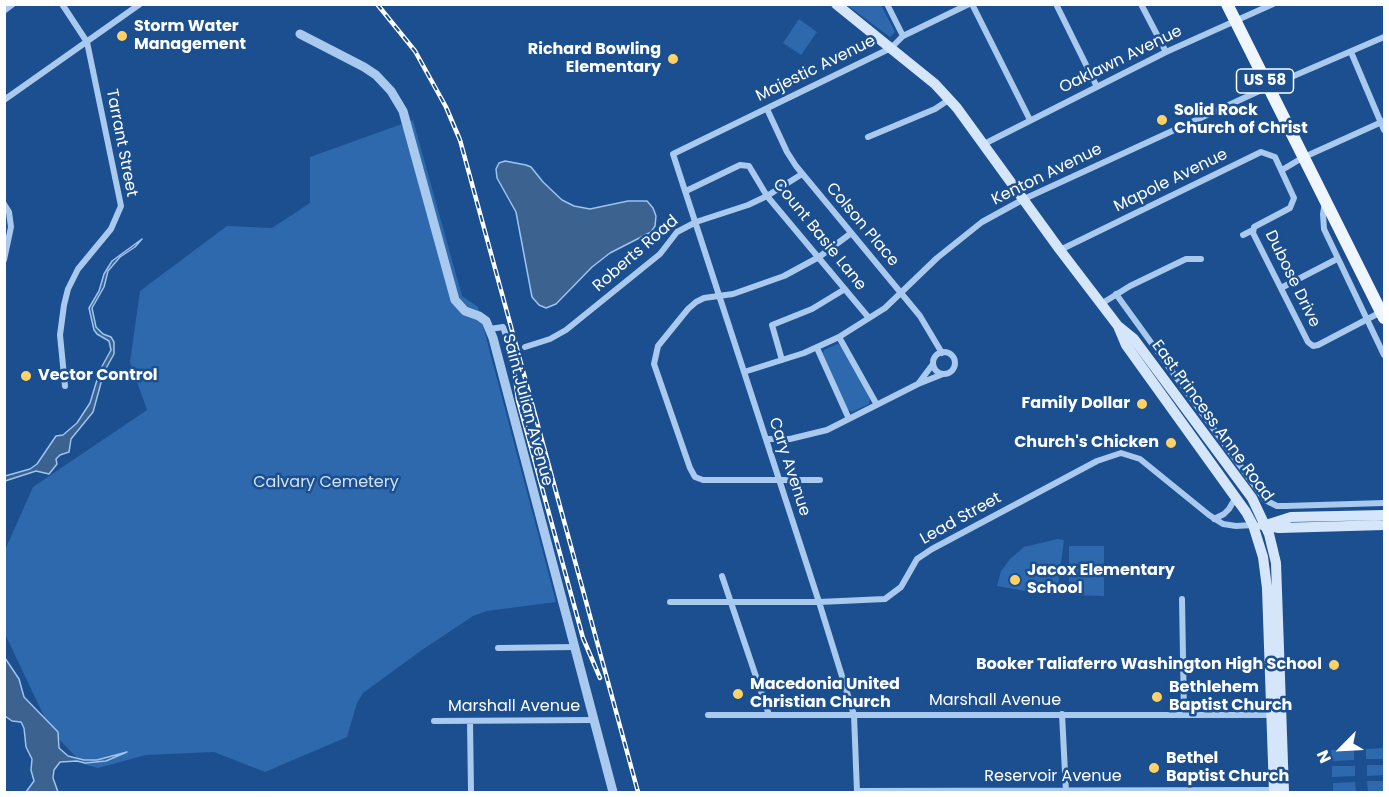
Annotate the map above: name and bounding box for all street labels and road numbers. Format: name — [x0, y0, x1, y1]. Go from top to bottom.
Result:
street label: Oaklawn Avenue — [1057, 22, 1185, 98]
street label: Majestic Avenue — [753, 32, 879, 106]
road number: US 58 — [1236, 69, 1294, 93]
street label: Tarrant Street — [101, 87, 141, 199]
street label: Kenton Avenue — [989, 140, 1105, 210]
street label: Mapole Avenue — [1111, 145, 1231, 217]
street label: Count Basie Lane — [768, 175, 870, 295]
street label: Colson Place — [821, 179, 903, 271]
street label: Roberts Road — [589, 212, 683, 296]
street label: Dubose Drive — [1260, 227, 1324, 331]
street label: Saint Julian Avenue — [497, 332, 557, 488]
street label: East Princess Anne Road — [1147, 337, 1277, 505]
street label: Cary Avenue — [764, 415, 814, 519]
street label: Lead Street — [917, 489, 1005, 549]
street label: Marshall Avenue — [929, 691, 1061, 711]
street label: Marshall Avenue — [448, 697, 580, 717]
street label: Reservoir Avenue — [984, 767, 1122, 787]

